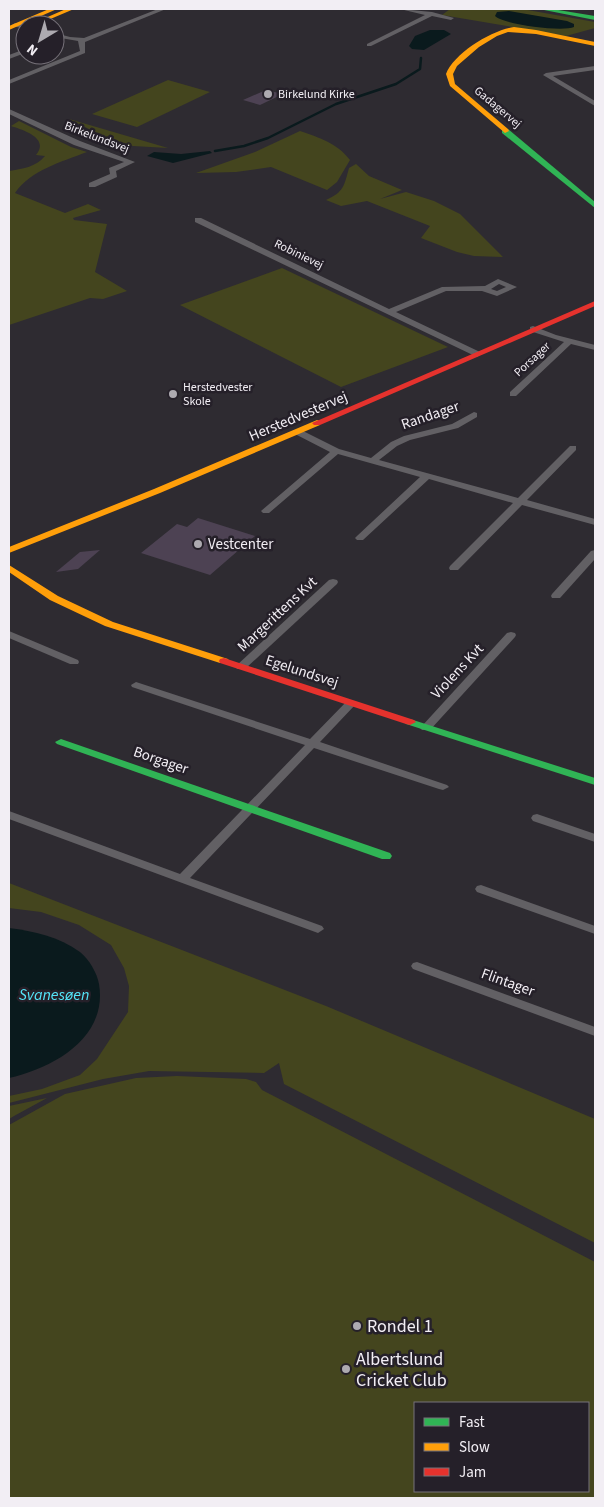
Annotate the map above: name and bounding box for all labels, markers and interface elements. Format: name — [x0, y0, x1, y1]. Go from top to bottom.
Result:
north arrow — [15, 15, 65, 65]
text: N — [23, 39, 42, 60]
street label: Gadagervej — [470, 83, 525, 132]
place label: Birkelund Kirke — [278, 86, 355, 103]
marker: Birkelund Kirke — [262, 88, 274, 100]
street label: Birkelundsvej — [62, 117, 132, 158]
street label: Robinievej — [271, 235, 326, 274]
street label: Porsager — [510, 338, 555, 381]
place label: Herstedvester Skole — [183, 379, 253, 410]
street label: Herstedvestervej — [246, 386, 351, 447]
marker: Herstedvester Skole — [167, 388, 179, 400]
street label: Randager — [398, 395, 463, 435]
place label: Vestcenter — [208, 534, 274, 555]
marker: Vestcenter — [192, 538, 204, 550]
street label: Margerittens Kvt — [233, 572, 322, 657]
street label: Violens Kvt — [426, 639, 488, 704]
street label: Egelundsvej — [263, 650, 341, 693]
street label: Borgager — [131, 741, 192, 780]
street label: Flintager — [478, 963, 538, 1002]
water label: Svanesøen — [19, 984, 89, 1006]
place label: Rondel 1 — [367, 1314, 433, 1339]
marker: Rondel 1 — [351, 1320, 363, 1332]
place label: Albertslund Cricket Club — [356, 1347, 447, 1393]
marker: Albertslund Cricket Club — [340, 1363, 352, 1375]
legend — [414, 1402, 589, 1492]
text: Fast — [459, 1412, 485, 1433]
text: Slow — [459, 1437, 490, 1458]
text: Jam — [459, 1462, 486, 1483]

